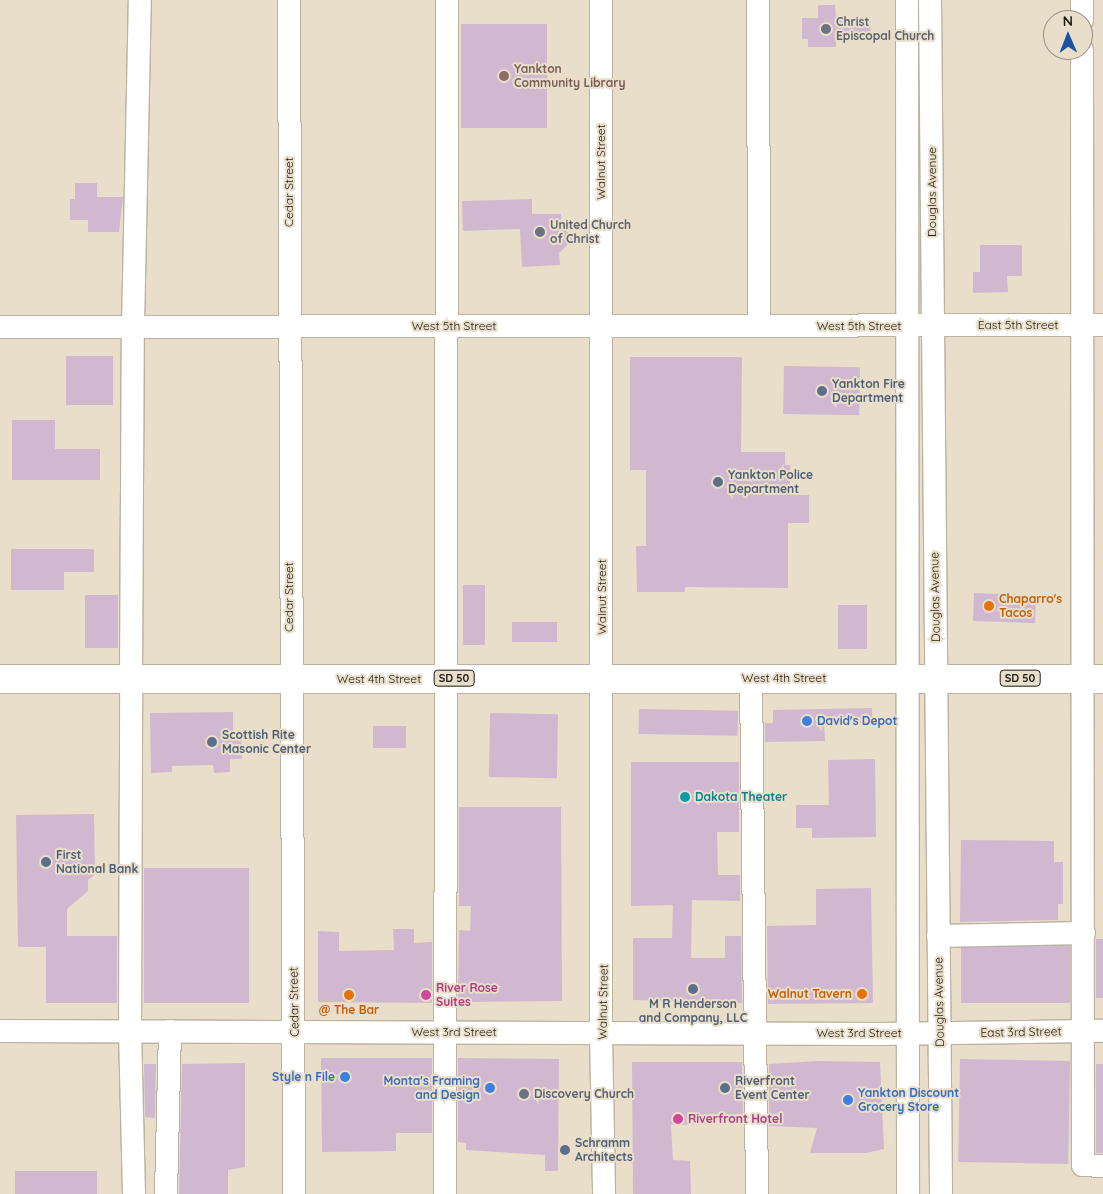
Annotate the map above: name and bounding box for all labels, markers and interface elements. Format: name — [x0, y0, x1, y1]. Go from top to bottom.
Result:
north arrow — [1043, 10, 1093, 60]
text: N — [1062, 12, 1073, 30]
place label: Christ Episcopal Church — [836, 15, 934, 43]
marker: Christ Episcopal Church — [820, 23, 832, 35]
place label: Yankton Community Library — [514, 62, 625, 90]
marker: Yankton Community Library — [498, 70, 510, 82]
street label: Walnut Street — [594, 124, 608, 200]
street label: Douglas Avenue — [925, 147, 939, 237]
street label: Cedar Street — [282, 157, 296, 227]
place label: United Church of Christ — [550, 218, 631, 246]
marker: United Church of Christ — [534, 226, 546, 238]
street label: East 5th Street — [978, 318, 1058, 332]
street label: West 5th Street — [412, 319, 496, 333]
street label: West 5th Street — [817, 319, 901, 333]
place label: Yankton Fire Department — [832, 377, 905, 405]
marker: Yankton Fire Department — [816, 385, 828, 397]
place label: Yankton Police Department — [728, 468, 813, 496]
marker: Yankton Police Department — [712, 476, 724, 488]
street label: Douglas Avenue — [927, 552, 943, 642]
street label: Walnut Street — [595, 559, 609, 635]
street label: Cedar Street — [282, 562, 296, 632]
place label: Chaparro's Tacos — [999, 592, 1062, 620]
marker: Chaparro's Tacos — [983, 600, 995, 612]
road number: SD 50 — [433, 670, 475, 686]
road number: SD 50 — [999, 670, 1041, 686]
street label: West 4th Street — [742, 671, 826, 685]
street label: West 4th Street — [337, 672, 421, 686]
place label: David's Depot — [817, 714, 897, 728]
marker: David's Depot — [801, 715, 813, 727]
place label: Scottish Rite Masonic Center — [222, 728, 311, 756]
marker: Scottish Rite Masonic Center — [206, 736, 218, 748]
place label: Dakota Theater — [695, 790, 787, 804]
marker: Dakota Theater — [679, 791, 691, 803]
place label: First National Bank — [56, 848, 138, 876]
marker: First National Bank — [40, 856, 52, 868]
street label: Douglas Avenue — [931, 957, 947, 1047]
street label: Walnut Street — [595, 964, 611, 1040]
street label: Cedar Street — [286, 967, 302, 1037]
place label: River Rose Suites — [436, 981, 498, 1009]
marker: M R Henderson and Company, LLC — [687, 983, 699, 995]
place label: Walnut Tavern — [768, 987, 852, 1001]
marker: Walnut Tavern — [856, 988, 868, 1000]
marker: @ The Bar — [343, 989, 355, 1001]
marker: River Rose Suites — [420, 989, 432, 1001]
place label: M R Henderson and Company, LLC — [639, 997, 747, 1025]
place label: @ The Bar — [319, 1003, 379, 1017]
street label: East 3rd Street — [980, 1024, 1062, 1040]
street label: West 3rd Street — [411, 1025, 497, 1039]
street label: West 3rd Street — [816, 1026, 902, 1040]
place label: Style n File — [272, 1070, 335, 1084]
marker: Style n File — [339, 1071, 351, 1083]
place label: Monta's Framing and Design — [383, 1074, 480, 1102]
place label: Riverfront Event Center — [735, 1074, 810, 1102]
marker: Monta's Framing and Design — [484, 1082, 496, 1094]
marker: Riverfront Event Center — [719, 1082, 731, 1094]
place label: Yankton Discount Grocery Store — [858, 1086, 959, 1114]
place label: Discovery Church — [534, 1087, 634, 1101]
marker: Discovery Church — [518, 1088, 530, 1100]
marker: Yankton Discount Grocery Store — [842, 1094, 854, 1106]
place label: Riverfront Hotel — [688, 1112, 782, 1126]
marker: Riverfront Hotel — [672, 1113, 684, 1125]
place label: Schramm Architects — [575, 1136, 633, 1164]
marker: Schramm Architects — [559, 1144, 571, 1156]

